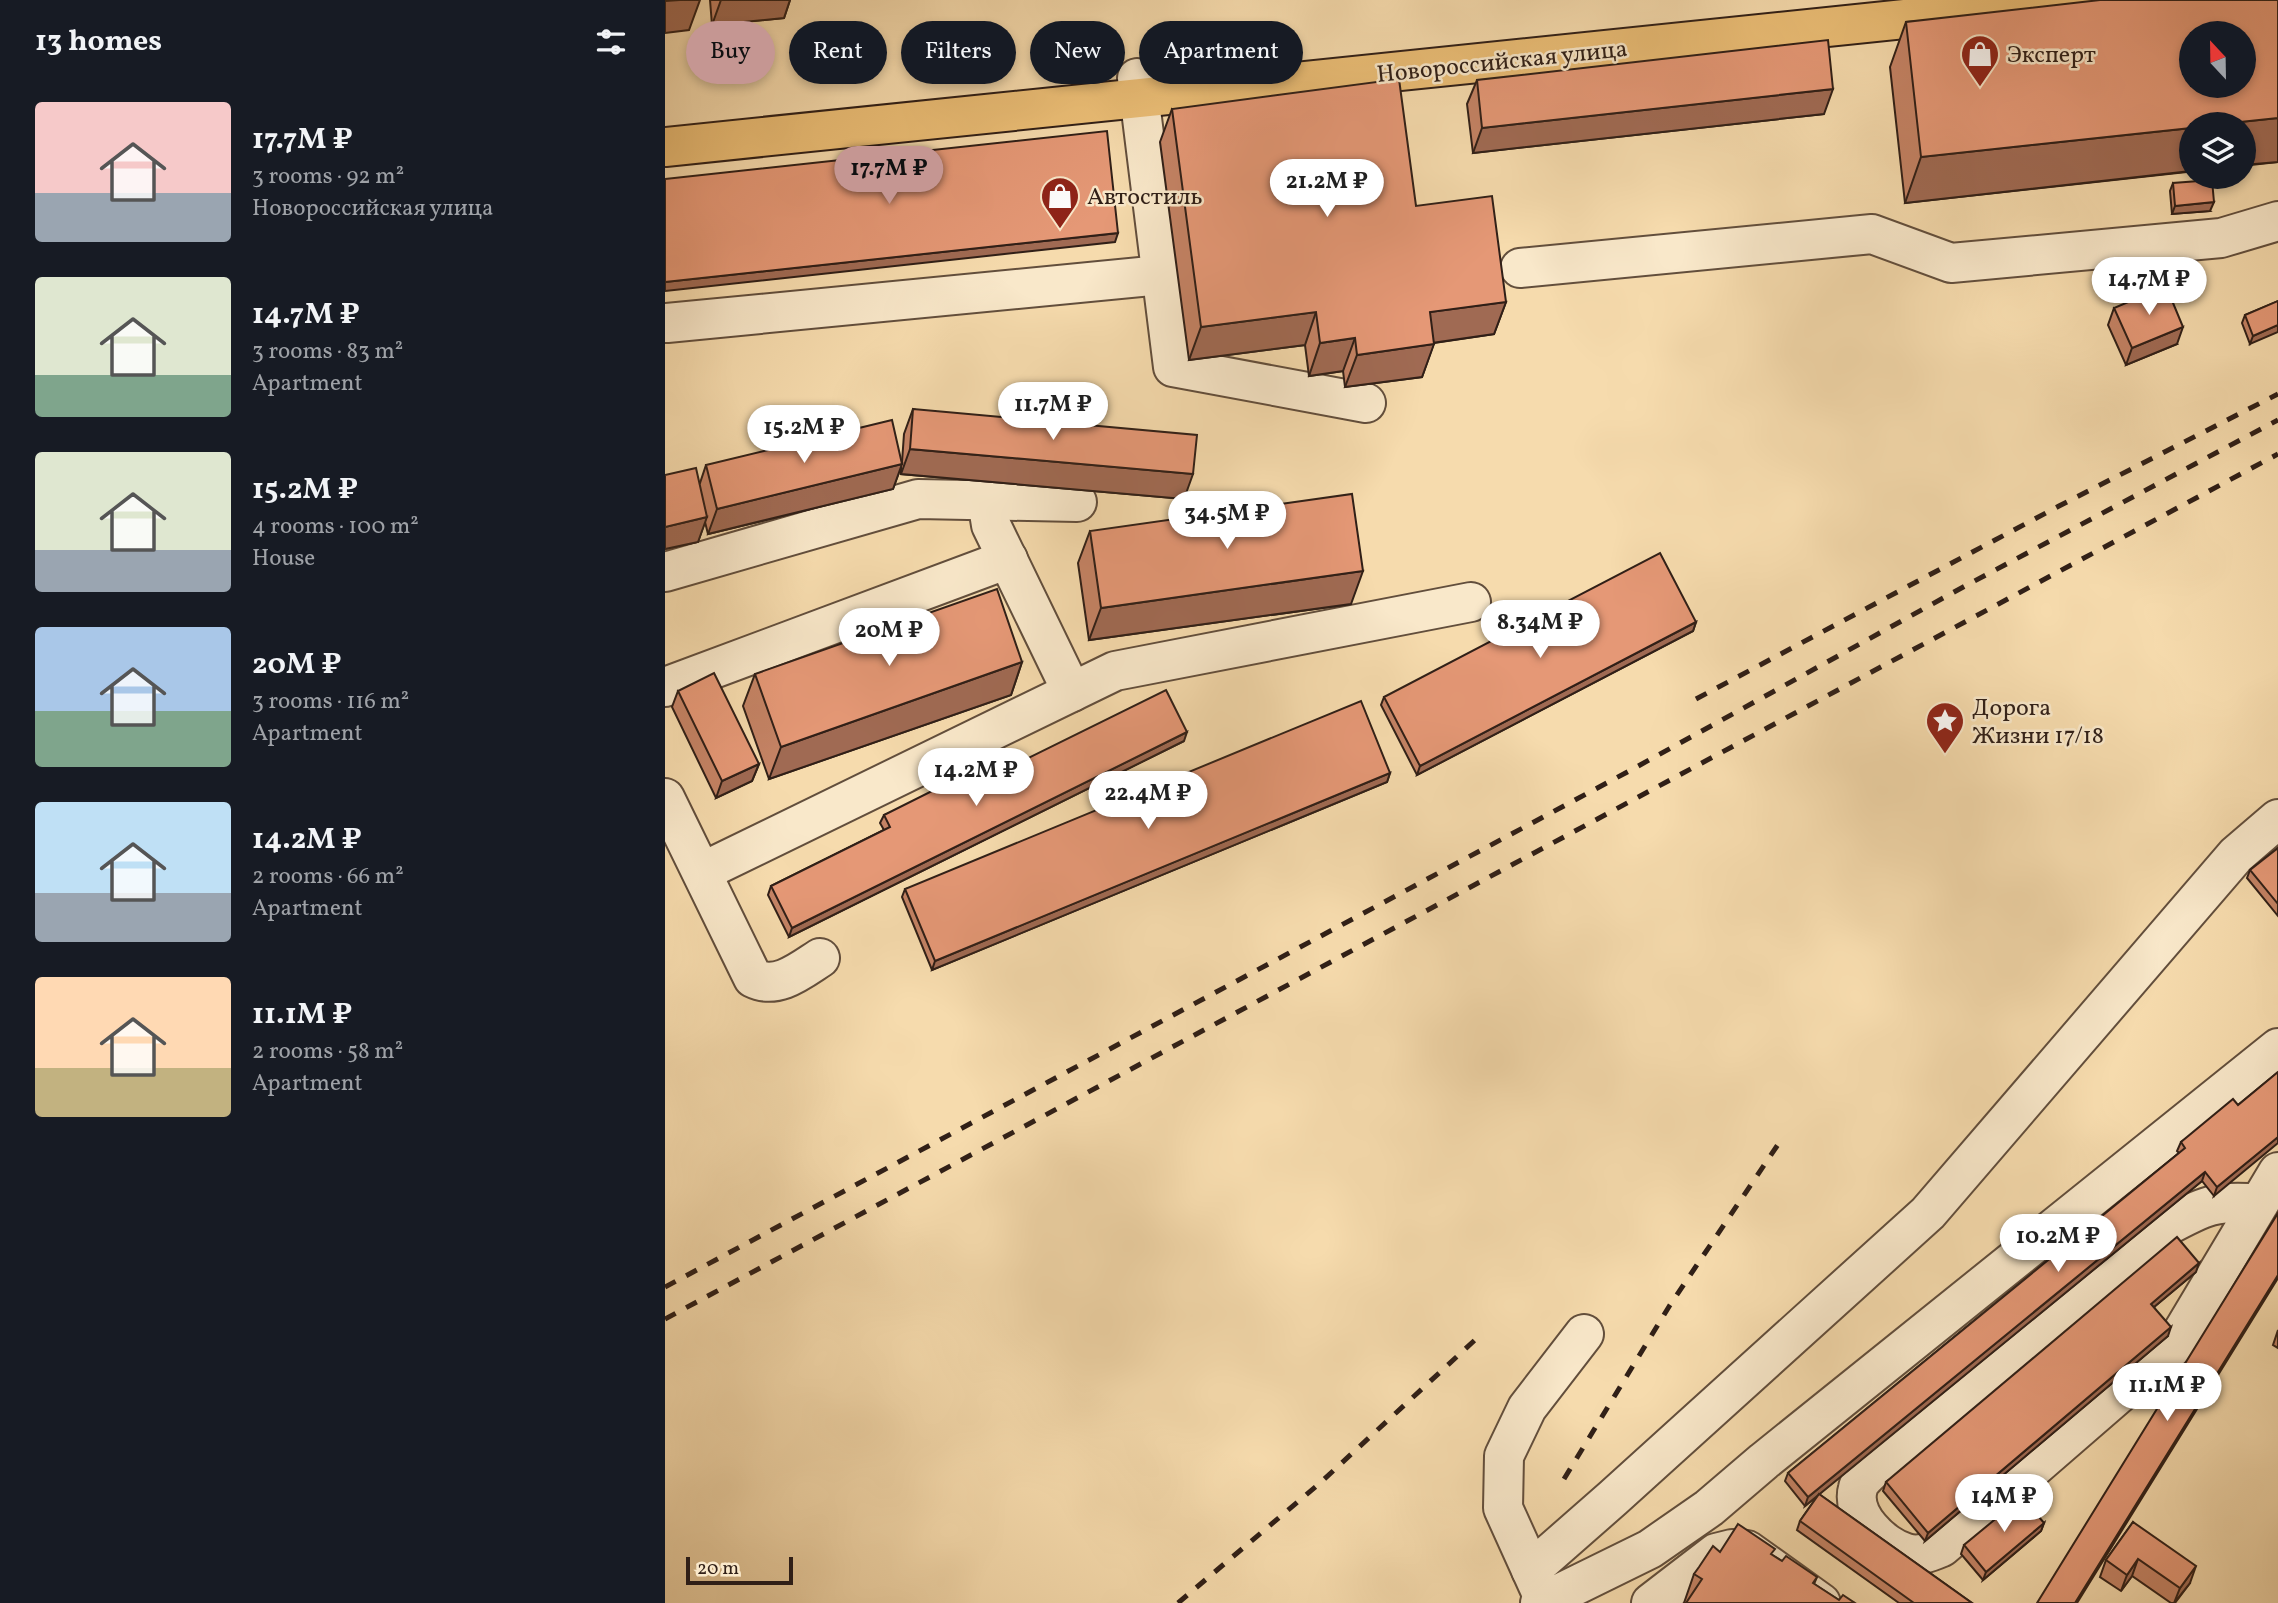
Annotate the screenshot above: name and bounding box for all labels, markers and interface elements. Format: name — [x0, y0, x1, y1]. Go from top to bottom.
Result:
text: 13 homes — [35, 21, 162, 63]
chip: Buy — [686, 21, 775, 84]
chip: Rent — [789, 21, 887, 84]
chip: Filters — [901, 21, 1016, 84]
chip: New — [1030, 21, 1125, 84]
chip: Apartment — [1139, 21, 1303, 84]
north arrow — [2179, 21, 2256, 98]
map controls — [2179, 21, 2256, 189]
icon: filters — [592, 23, 630, 61]
street label: Новороссийская улица — [1375, 33, 1629, 93]
shop icon: Эксперт — [1959, 33, 2001, 88]
place label: Эксперт — [2007, 39, 2096, 73]
button: layers — [2179, 112, 2256, 189]
text: 17.7M ₽ — [252, 119, 353, 161]
icon: home — [91, 130, 175, 214]
pin: 17.7M ₽ — [824, 146, 954, 206]
text: 17.7M ₽ — [850, 153, 928, 185]
pin: 21.2M ₽ — [1262, 160, 1392, 219]
text: 3 rooms · 92 m² — [252, 161, 404, 193]
text: 21.2M ₽ — [1286, 166, 1368, 198]
shop icon: Автостиль — [1039, 175, 1081, 230]
place label: Автостиль — [1087, 181, 1203, 215]
text: Новороссийская улица — [252, 193, 493, 225]
pin: 14.7M ₽ — [2084, 258, 2214, 317]
text: 14.7M ₽ — [2108, 264, 2190, 296]
text: 14.7M ₽ — [252, 294, 360, 336]
icon: home — [91, 305, 175, 389]
text: 3 rooms · 83 m² — [252, 336, 403, 368]
text: Apartment — [252, 368, 363, 400]
pin: 11.7M ₽ — [988, 382, 1118, 442]
text: 11.7M ₽ — [1014, 389, 1092, 421]
pin: 15.2M ₽ — [739, 406, 869, 465]
text: 15.2M ₽ — [763, 412, 845, 444]
text: 15.2M ₽ — [252, 469, 358, 511]
icon: home — [91, 480, 175, 564]
pin: 34.5M ₽ — [1162, 491, 1292, 551]
text: 34.5M ₽ — [1184, 498, 1270, 530]
text: 4 rooms · 100 m² — [252, 511, 419, 543]
text: House — [252, 543, 315, 575]
pin: 8.34M ₽ — [1475, 600, 1605, 660]
text: 8.34M ₽ — [1497, 607, 1583, 639]
pin: 20M ₽ — [840, 608, 938, 668]
text: 20M ₽ — [855, 615, 923, 647]
text: 20M ₽ — [252, 644, 342, 686]
icon: home — [91, 655, 175, 739]
text: 3 rooms · 116 m² — [252, 686, 409, 718]
place label: Дорога Жизни 17/18 — [1972, 692, 2104, 754]
place icon: Дорога Жизни 17/18 — [1924, 700, 1966, 755]
text: Apartment — [252, 718, 363, 750]
pin: 14.2M ₽ — [911, 748, 1041, 808]
text: 14.2M ₽ — [934, 755, 1018, 787]
pin: 22.4M ₽ — [1083, 772, 1213, 831]
text: 22.4M ₽ — [1105, 778, 1192, 810]
text: 14.2M ₽ — [252, 819, 362, 861]
icon: home — [91, 830, 175, 914]
text: 2 rooms · 66 m² — [252, 861, 404, 893]
text: Apartment — [252, 893, 363, 925]
text: 11.1M ₽ — [252, 994, 352, 1036]
icon: home — [91, 1005, 175, 1089]
text: 2 rooms · 58 m² — [252, 1036, 403, 1068]
text: Apartment — [252, 1068, 363, 1100]
pin: 10.2M ₽ — [1993, 1214, 2123, 1274]
text: 10.2M ₽ — [2016, 1221, 2100, 1253]
pin: 11.1M ₽ — [2102, 1364, 2232, 1423]
text: 11.1M ₽ — [2129, 1370, 2205, 1402]
pin: 14M ₽ — [1955, 1474, 2053, 1534]
text: 14M ₽ — [1971, 1481, 2037, 1513]
scale bar — [686, 1554, 793, 1586]
text: 20 m — [697, 1556, 739, 1582]

